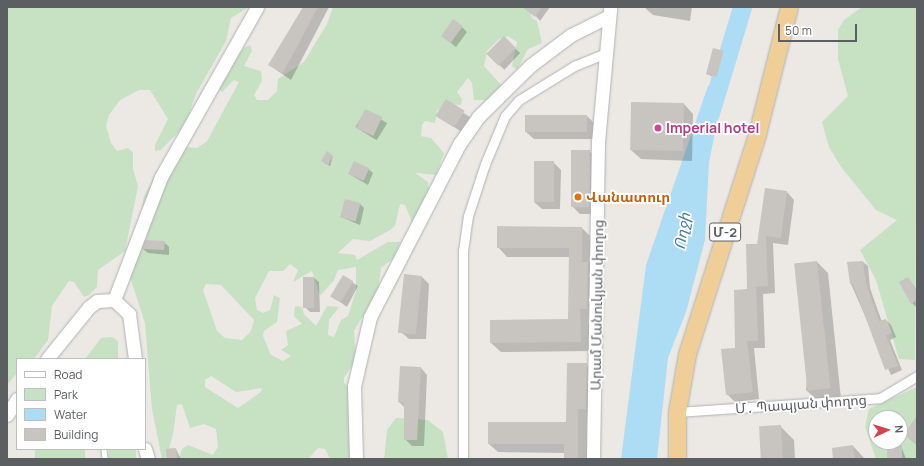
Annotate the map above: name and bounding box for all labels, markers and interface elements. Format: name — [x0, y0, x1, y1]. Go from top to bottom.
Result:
scale bar — [780, 16, 859, 42]
text: 50 m — [785, 22, 812, 39]
place label: Imperial hotel — [666, 120, 759, 136]
marker: Imperial hotel — [653, 123, 663, 133]
place label: Վանատուր — [586, 189, 670, 205]
marker: Վանատուր — [573, 192, 583, 202]
water label: Ողջի — [670, 211, 694, 251]
street label: Արամ Մանուկյան փողոց — [587, 219, 607, 391]
road number: Մ-2 — [709, 221, 741, 243]
legend — [16, 358, 146, 450]
text: Road — [54, 366, 82, 383]
text: Park — [54, 386, 78, 403]
street label: Մ․ Պապյան փողոց — [735, 391, 867, 417]
text: Water — [54, 406, 87, 423]
north arrow — [868, 410, 908, 450]
text: N — [892, 425, 907, 434]
text: Building — [54, 426, 98, 443]

